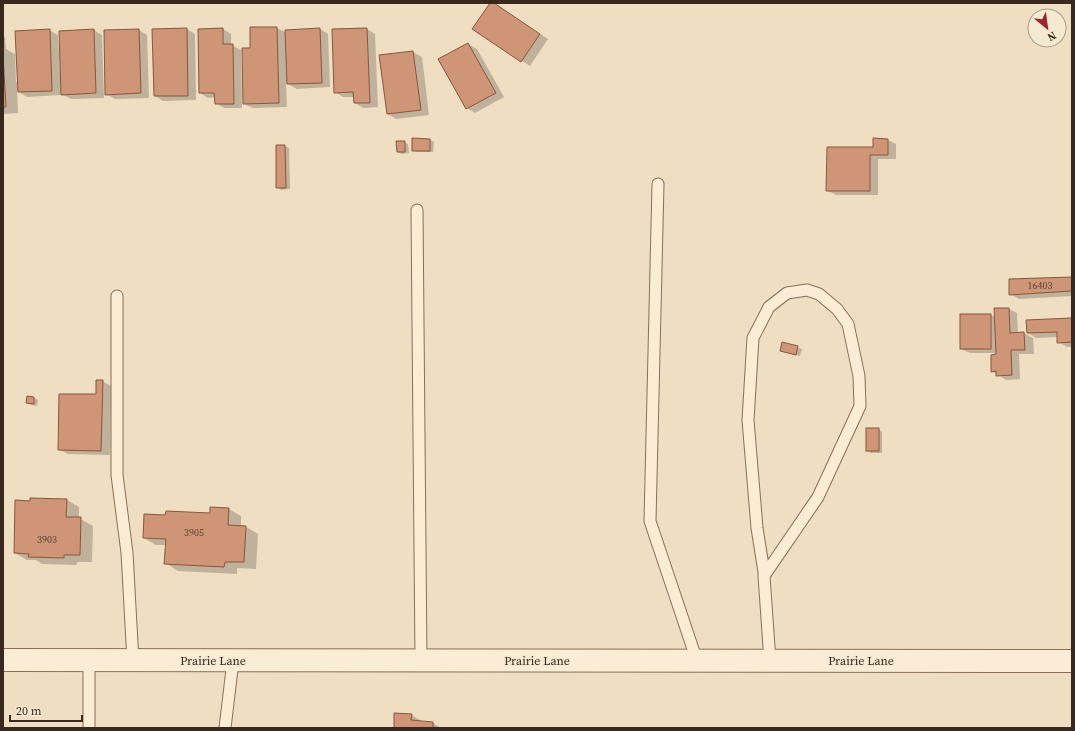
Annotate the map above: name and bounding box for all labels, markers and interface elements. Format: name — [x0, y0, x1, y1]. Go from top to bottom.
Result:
north arrow — [1027, 8, 1067, 48]
text: N — [1044, 28, 1059, 45]
house number: 16403 — [1028, 279, 1053, 292]
house number: 3905 — [184, 526, 204, 539]
house number: 3903 — [37, 533, 57, 546]
street label: Prairie Lane — [180, 653, 246, 669]
street label: Prairie Lane — [504, 653, 570, 669]
street label: Prairie Lane — [828, 653, 894, 669]
scale bar — [10, 697, 82, 723]
text: 20 m — [16, 703, 42, 719]

